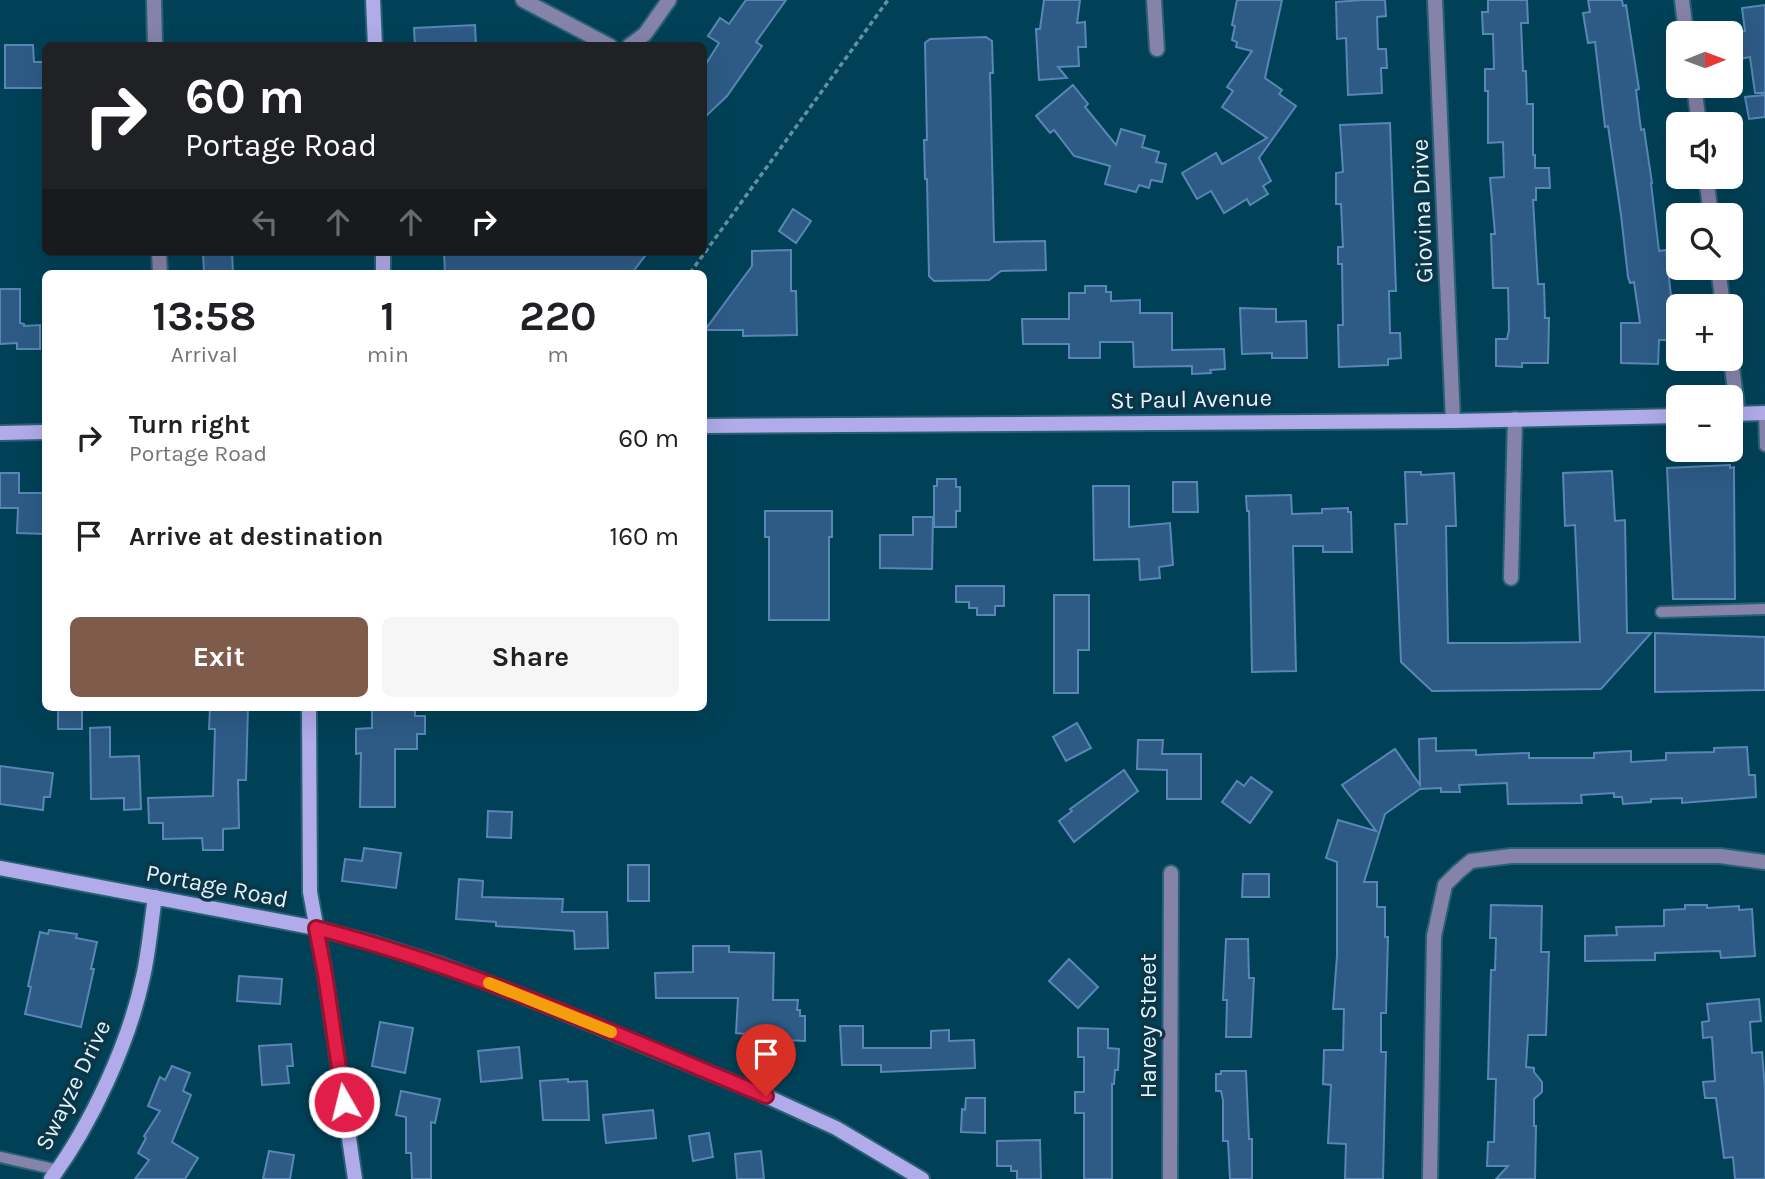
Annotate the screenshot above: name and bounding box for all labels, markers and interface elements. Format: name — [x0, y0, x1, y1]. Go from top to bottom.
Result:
north arrow — [1666, 21, 1743, 98]
map controls — [1666, 21, 1743, 462]
text: 60 m — [185, 68, 305, 125]
icon: right — [70, 70, 161, 161]
button: sound — [1666, 112, 1743, 189]
text: Portage Road — [185, 127, 377, 164]
street label: Giovina Drive — [1405, 138, 1439, 284]
icon: left — [246, 203, 284, 241]
icon: ahead — [319, 203, 357, 241]
icon: ahead — [392, 203, 430, 241]
icon: right — [465, 203, 503, 241]
button: search — [1666, 203, 1743, 280]
text: 13:58 — [152, 291, 256, 341]
text: 1 — [380, 291, 395, 341]
text: 220 — [519, 291, 597, 341]
button: + — [1666, 294, 1743, 371]
text: Arrival — [171, 341, 238, 368]
text: min — [367, 341, 409, 368]
text: m — [547, 341, 569, 368]
street label: St Paul Avenue — [1110, 384, 1272, 414]
button: − — [1666, 385, 1743, 462]
text: Turn right — [129, 409, 250, 440]
icon: right — [70, 419, 108, 457]
text: 60 m — [618, 423, 679, 454]
text: Portage Road — [129, 440, 267, 467]
icon: arrive — [70, 517, 108, 555]
text: Arrive at destination — [129, 521, 383, 552]
text: 160 m — [610, 521, 679, 552]
button: Exit — [70, 617, 368, 697]
button: Share — [382, 617, 679, 697]
street label: Portage Road — [144, 859, 290, 913]
street label: Harvey Street — [1134, 953, 1162, 1099]
street label: Swayze Drive — [29, 1015, 117, 1155]
pin — [736, 1024, 796, 1096]
icon: arrive — [747, 1035, 785, 1073]
position arrow — [307, 1065, 381, 1139]

